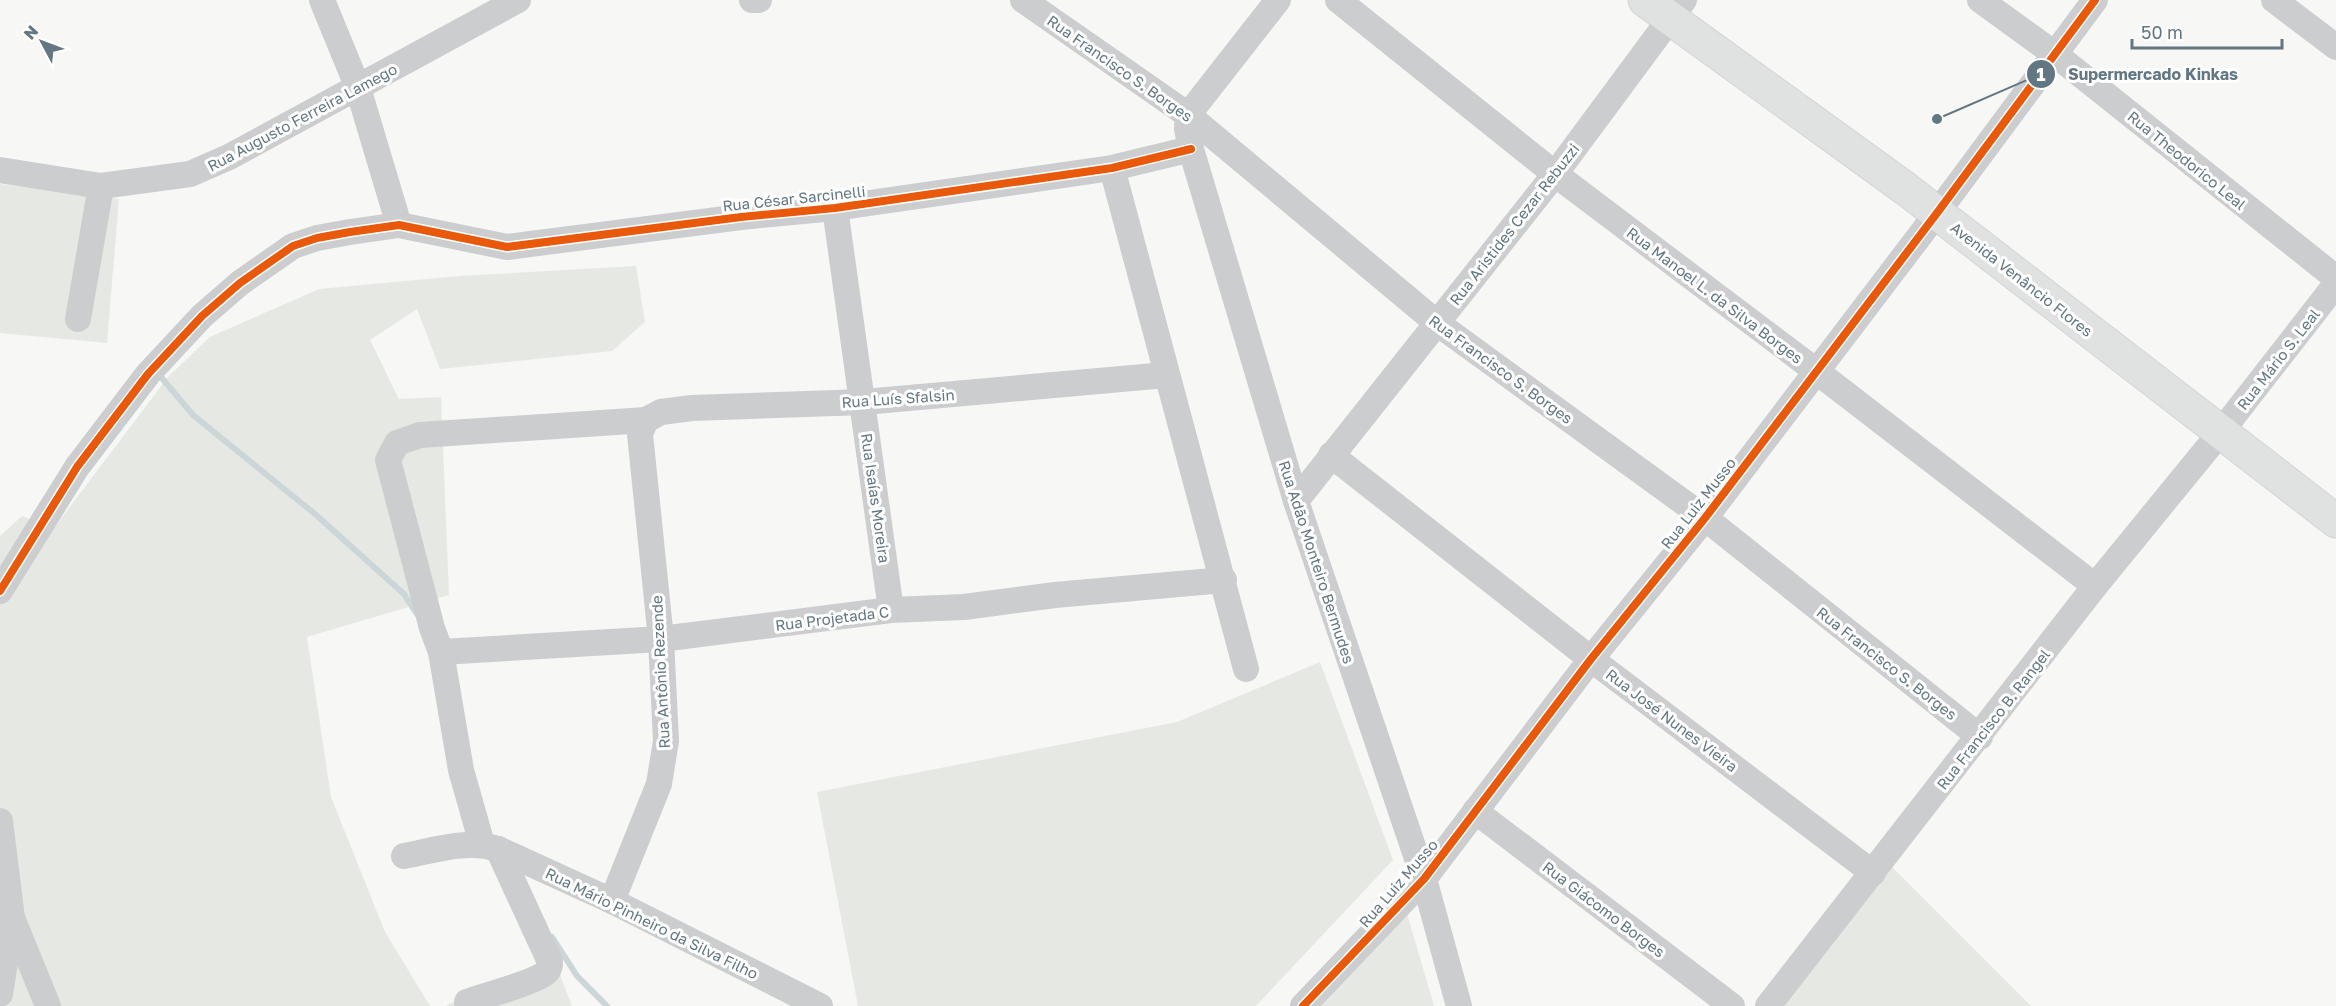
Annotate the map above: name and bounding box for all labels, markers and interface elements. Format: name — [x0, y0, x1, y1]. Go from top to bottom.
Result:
street label: Rua Francisco S. Borges — [1044, 11, 1196, 125]
north arrow — [12, 12, 72, 72]
scale bar — [2132, 12, 2282, 50]
text: N — [19, 21, 42, 43]
text: 50 m — [2141, 21, 2183, 43]
callout: Supermercado Kinkas — [2026, 57, 2250, 91]
street label: Rua Augusto Ferreira Lamego — [204, 59, 400, 175]
text: 1 — [2036, 63, 2046, 85]
text: Supermercado Kinkas — [2068, 64, 2238, 84]
street label: Rua Theodorico Leal — [2124, 107, 2250, 213]
street label: Rua Aristides Cezar Rebuzzi — [1445, 140, 1583, 308]
street label: Rua César Sarcinelli — [722, 182, 866, 214]
street label: Avenida Venâncio Flores — [1947, 218, 2097, 340]
street label: Rua Manoel L. da Silva Borges — [1624, 223, 1807, 367]
street label: Rua Mário S. Leal — [2233, 305, 2323, 413]
street label: Rua Francisco S. Borges — [1426, 311, 1576, 427]
street label: Rua Luís Sfalsin — [841, 385, 955, 411]
street label: Rua Isaías Moreira — [858, 432, 894, 564]
street label: Rua Luiz Musso — [1657, 454, 1739, 552]
street label: Rua Adão Monteiro Bermudes — [1276, 458, 1358, 666]
street label: Rua Antônio Rezende — [647, 595, 673, 749]
street label: Rua Projetada C — [774, 602, 890, 634]
street label: Rua Francisco S. Borges — [1813, 603, 1961, 723]
street label: Rua Francisco B. Rangel — [1933, 645, 2054, 793]
street label: Rua José Nunes Vieira — [1603, 665, 1741, 775]
street label: Rua Luiz Musso — [1355, 835, 1441, 931]
street label: Rua Giácomo Borges — [1539, 857, 1669, 961]
street label: Rua Mário Pinheiro da Silva Filho — [543, 864, 761, 982]

